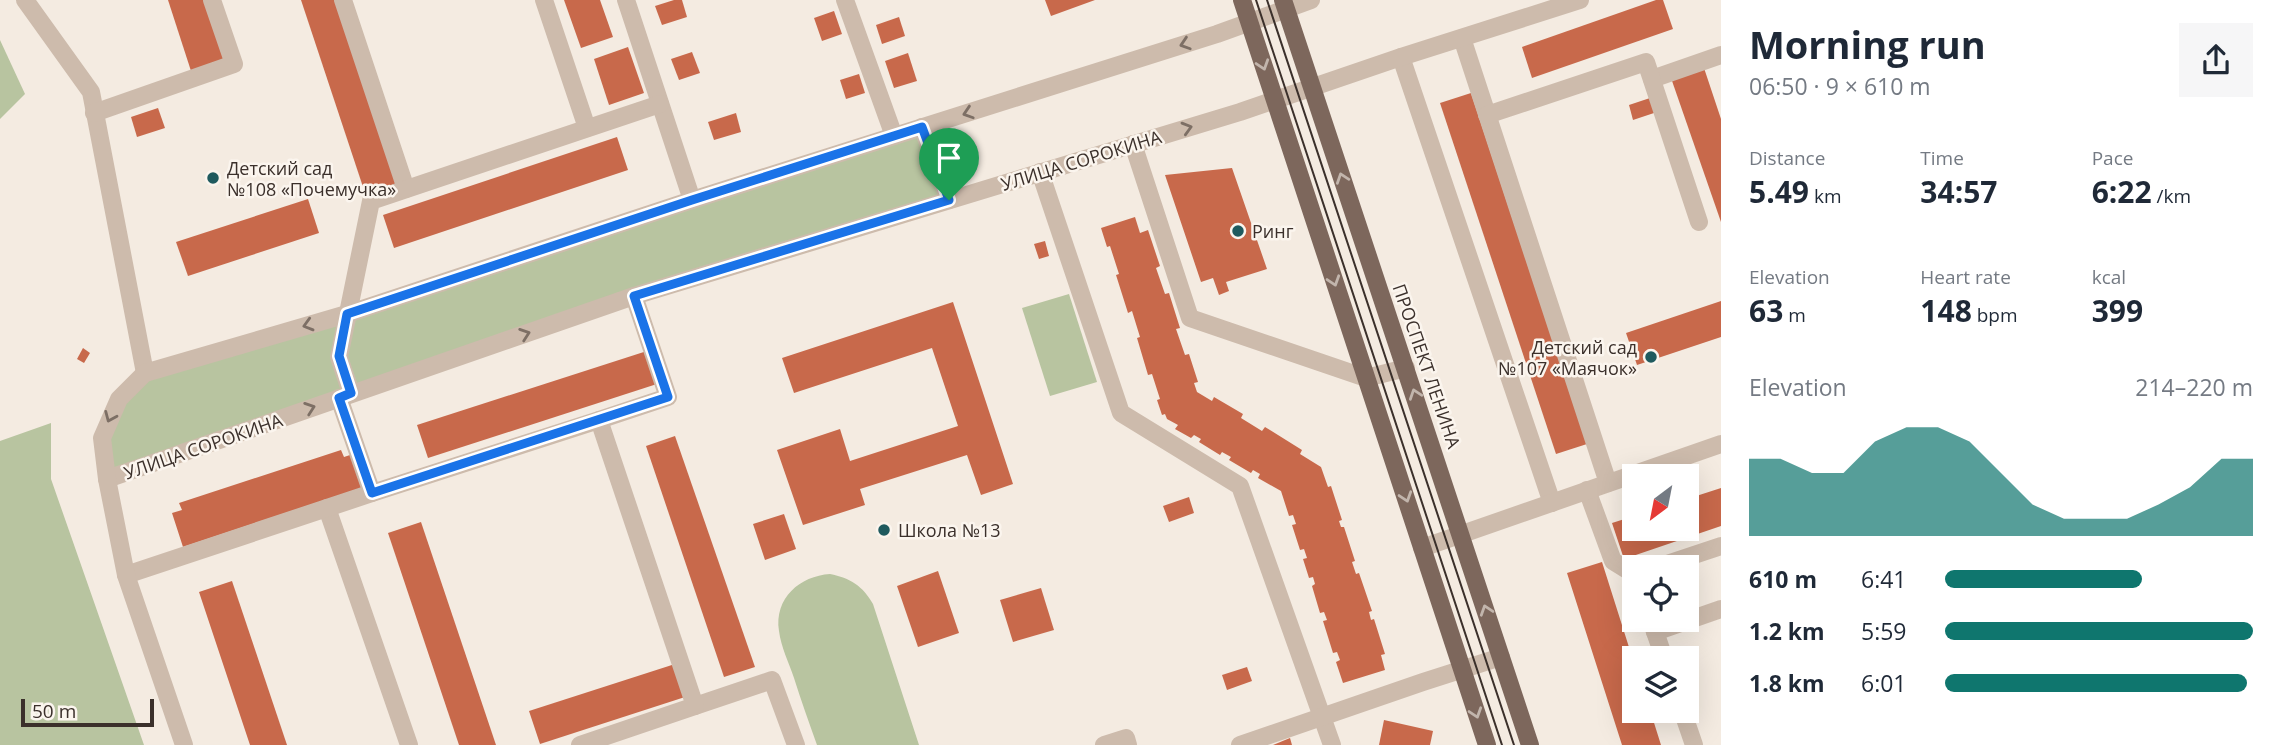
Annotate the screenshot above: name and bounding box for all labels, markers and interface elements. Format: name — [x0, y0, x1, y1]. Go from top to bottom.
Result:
text: Morning run — [1749, 18, 1986, 70]
button: share — [2179, 23, 2253, 97]
one-way arrow — [1179, 36, 1191, 51]
one-way arrow — [1255, 58, 1269, 71]
text: 06:50 · 9 × 610 m — [1749, 70, 1931, 102]
one-way arrow — [962, 104, 974, 119]
one-way arrow — [1180, 122, 1192, 136]
street label: УЛИЦА СОРОКИНА — [998, 124, 1165, 196]
pin — [919, 128, 979, 200]
icon: arrive — [930, 139, 968, 177]
text: Distance — [1749, 145, 1825, 171]
text: Time — [1920, 145, 1964, 171]
text: Pace — [2092, 145, 2133, 171]
place label: Детский сад №108 «Почемучка» — [227, 156, 396, 201]
marker: Детский сад №108 «Почемучка» — [205, 170, 221, 186]
text: 5.49 — [1749, 171, 1809, 212]
text: 34:57 — [1920, 171, 1998, 212]
text: 6:22 — [2092, 171, 2152, 212]
one-way arrow — [1336, 173, 1350, 185]
text: km — [1809, 183, 1842, 209]
text: /km — [2152, 183, 2191, 209]
place label: Ринг — [1252, 219, 1294, 243]
marker: Ринг — [1230, 223, 1246, 239]
text: Elevation — [1749, 264, 1830, 290]
text: Heart rate — [1920, 264, 2011, 290]
text: kcal — [2092, 264, 2126, 290]
one-way arrow — [1326, 275, 1340, 287]
street label: ПРОСПЕКТ ЛЕНИНА — [1388, 281, 1467, 452]
text: 63 — [1749, 290, 1783, 331]
text: 148 — [1920, 290, 1972, 331]
text: 399 — [2092, 290, 2143, 331]
text: m — [1783, 302, 1806, 328]
text: bpm — [1972, 302, 2018, 328]
one-way arrow — [303, 317, 315, 332]
one-way arrow — [518, 328, 530, 342]
place label: Детский сад №107 «Маячок» — [1498, 335, 1637, 380]
marker: Детский сад №107 «Маячок» — [1643, 349, 1659, 365]
text: Elevation — [1749, 371, 1847, 403]
text: 214–220 m — [2135, 371, 2253, 403]
one-way arrow — [1408, 389, 1423, 401]
one-way arrow — [303, 402, 315, 416]
street label: УЛИЦА СОРОКИНА — [120, 407, 286, 484]
one-way arrow — [105, 410, 119, 422]
north arrow — [1622, 464, 1699, 541]
map controls — [1622, 464, 1699, 723]
one-way arrow — [1398, 490, 1412, 503]
place label: Школа №13 — [898, 518, 1001, 542]
marker: Школа №13 — [876, 522, 892, 538]
button: locate — [1622, 555, 1699, 632]
text: 610 m — [1749, 563, 1817, 595]
text: 6:41 — [1861, 563, 1907, 595]
one-way arrow — [1480, 604, 1494, 617]
text: 1.2 km — [1749, 615, 1825, 647]
text: 5:59 — [1861, 615, 1907, 647]
button: layers — [1622, 646, 1699, 723]
text: 1.8 km — [1749, 667, 1825, 699]
text: 6:01 — [1861, 667, 1907, 699]
scale bar — [21, 696, 154, 728]
text: 50 m — [32, 698, 76, 724]
one-way arrow — [1468, 707, 1482, 719]

